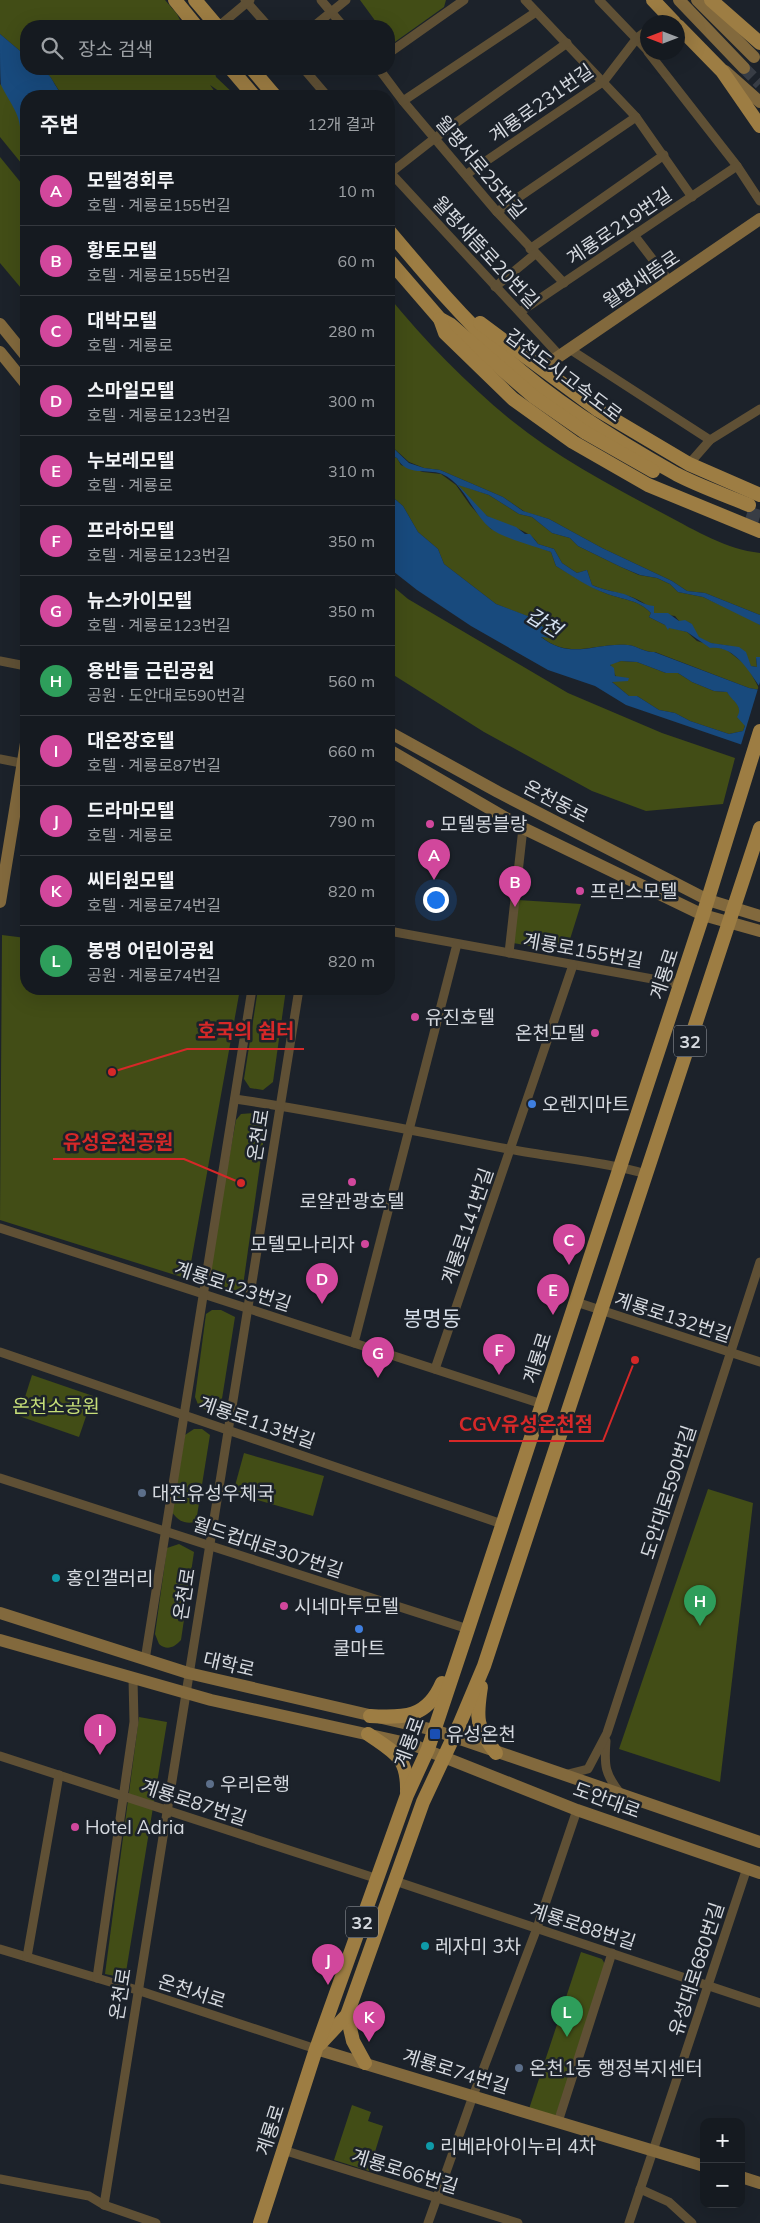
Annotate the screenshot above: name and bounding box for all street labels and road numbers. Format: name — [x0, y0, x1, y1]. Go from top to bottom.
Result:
street label: 계룡로231번길 — [484, 58, 598, 148]
street label: 월평서로25번길 — [431, 110, 531, 224]
street label: 계룡로219번길 — [562, 182, 676, 270]
street label: 월평새뜸로20번길 — [428, 191, 544, 313]
street label: 월평새뜸로 — [598, 245, 684, 313]
street label: 갑천도시고속도로 — [501, 323, 627, 427]
street label: 온천동로 — [519, 774, 593, 828]
street label: 계룡로155번길 — [521, 928, 645, 972]
street label: 계룡로 — [644, 945, 684, 1003]
road number: 32 — [674, 1026, 706, 1056]
street label: 온천로 — [242, 1107, 274, 1163]
street label: 계룡로141번길 — [436, 1165, 498, 1287]
street label: 계룡로123번길 — [171, 1256, 295, 1316]
street label: 계룡로132번길 — [611, 1287, 735, 1347]
street label: 계룡로 — [517, 1329, 557, 1387]
street label: 계룡로113번길 — [196, 1391, 318, 1453]
street label: 도안대로590번길 — [635, 1422, 701, 1562]
street label: 월드컵대로307번길 — [190, 1511, 346, 1583]
street label: 온천로 — [168, 1566, 200, 1622]
street label: 대학로 — [201, 1646, 257, 1682]
street label: 계룡로 — [389, 1713, 429, 1771]
street label: 계룡로87번길 — [138, 1774, 250, 1830]
street label: 도안대로 — [570, 1777, 644, 1823]
street label: 계룡로88번길 — [527, 1898, 639, 1954]
street label: 유성대로680번길 — [663, 1899, 729, 2039]
road number: 32 — [346, 1906, 378, 1938]
street label: 온천로 — [104, 1966, 136, 2022]
street label: 온천서로 — [155, 1969, 229, 2013]
street label: 계룡로74번길 — [400, 2043, 512, 2099]
street label: 계룡로 — [250, 2101, 290, 2159]
street label: 계룡로66번길 — [349, 2143, 461, 2199]

